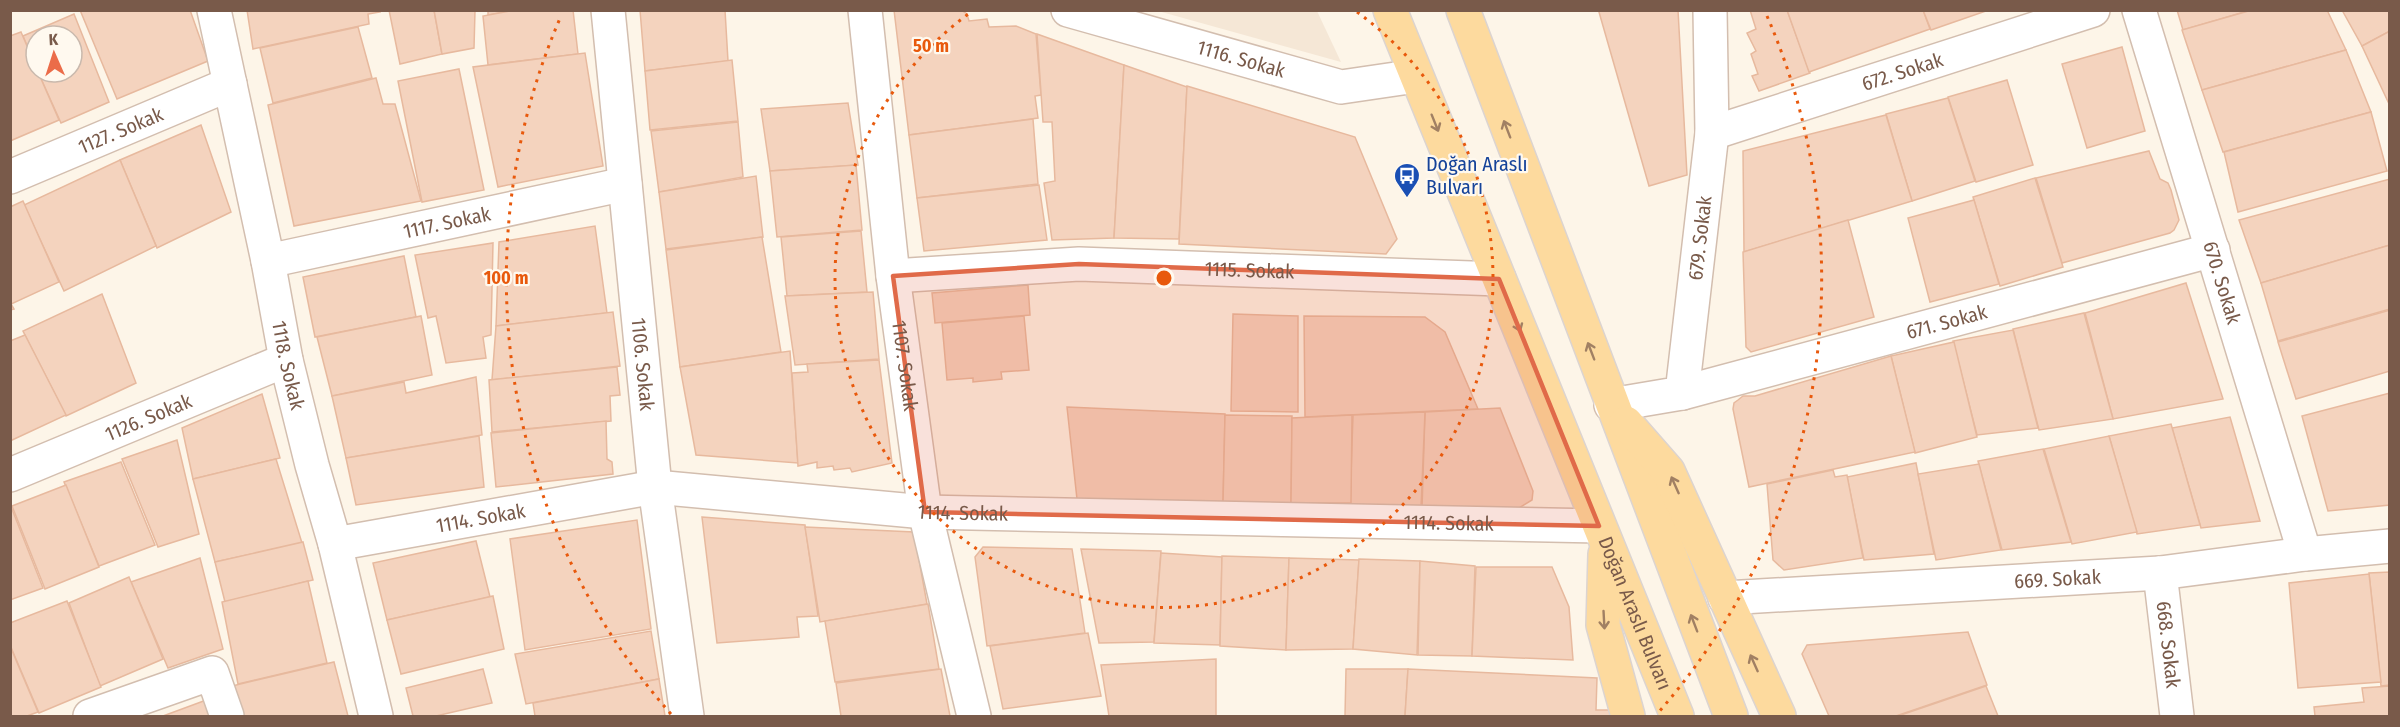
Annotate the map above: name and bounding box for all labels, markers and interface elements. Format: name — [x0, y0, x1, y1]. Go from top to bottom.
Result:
north arrow — [24, 24, 84, 84]
text: K — [48, 30, 59, 49]
text: 50 m — [913, 35, 949, 57]
street label: 1116. Sokak — [1194, 35, 1289, 83]
street label: 672. Sokak — [1859, 47, 1947, 96]
street label: 1127. Sokak — [75, 101, 167, 159]
one-way arrow — [1430, 113, 1441, 132]
one-way arrow — [1501, 120, 1512, 139]
place label: Doğan Araslı Bulvarı — [1426, 152, 1528, 199]
bus stop icon: Doğan Araslı Bulvarı — [1392, 161, 1422, 199]
street label: 679. Sokak — [1683, 194, 1717, 281]
street label: 1117. Sokak — [401, 201, 493, 243]
street label: 670. Sokak — [2198, 238, 2246, 328]
street label: 1115. Sokak — [1204, 256, 1295, 284]
text: 100 m — [484, 267, 528, 289]
centre of rings — [1154, 268, 1174, 288]
street label: 671. Sokak — [1903, 299, 1990, 344]
one-way arrow — [1512, 313, 1523, 332]
street label: 1106. Sokak — [626, 317, 659, 413]
street label: 1118. Sokak — [267, 319, 310, 413]
street label: 1107. Sokak — [887, 319, 923, 413]
one-way arrow — [1584, 342, 1595, 361]
street label: 1126. Sokak — [102, 388, 196, 446]
one-way arrow — [1668, 477, 1680, 495]
street label: 1114. Sokak — [434, 498, 528, 538]
street label: 1114. Sokak — [917, 499, 1009, 526]
street label: 1114. Sokak — [1403, 510, 1495, 536]
street label: Doğan Araslı Bulvarı — [1593, 533, 1677, 693]
street label: 669. Sokak — [2013, 564, 2102, 593]
street label: 668. Sokak — [2151, 600, 2186, 690]
one-way arrow — [1599, 609, 1610, 629]
one-way arrow — [1688, 614, 1699, 633]
one-way arrow — [1748, 655, 1760, 673]

